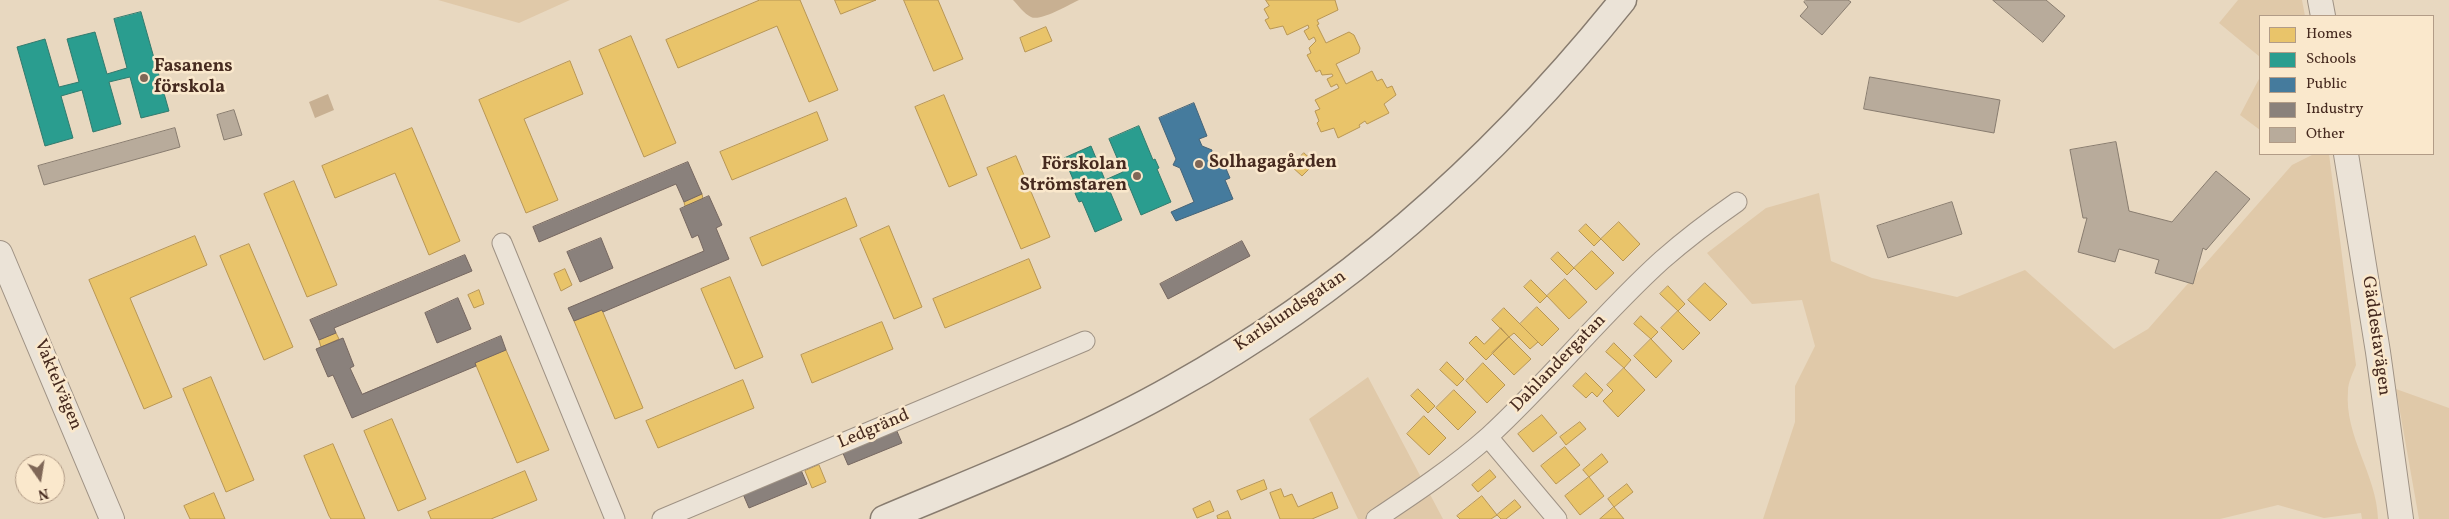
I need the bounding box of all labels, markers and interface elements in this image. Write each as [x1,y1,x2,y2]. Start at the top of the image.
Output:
legend [2259,15,2434,155]
text: Homes [2306,24,2352,45]
text: Schools [2306,49,2356,70]
place label: Fasanens förskola [154,57,233,100]
marker: Fasanens förskola [138,72,150,84]
text: Public [2306,74,2347,95]
text: Industry [2306,99,2363,120]
text: Other [2306,124,2345,145]
place label: Solhagagården [1209,153,1337,175]
place label: Förskolan Strömstaren [1020,155,1127,198]
marker: Solhagagården [1193,158,1205,170]
marker: Förskolan Strömstaren [1131,170,1143,182]
street label: Karlslundsgatan [1231,267,1351,357]
street label: Gäddestavägen [2356,275,2394,397]
street label: Dahlandergatan [1507,310,1611,418]
street label: Vaktelvägen [28,336,86,434]
street label: Ledgränd [835,405,913,455]
north arrow [15,454,65,504]
text: N [36,483,50,504]

